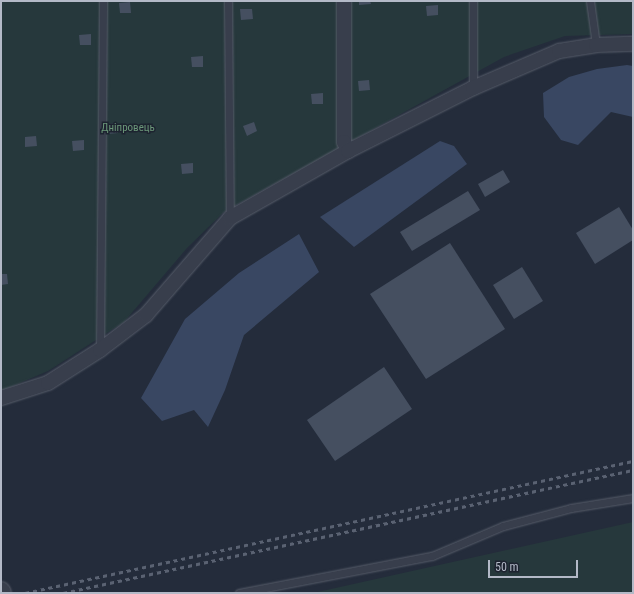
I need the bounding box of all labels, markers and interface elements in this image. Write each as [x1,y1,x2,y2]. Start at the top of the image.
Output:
park label: Дніпровець [101,121,155,135]
scale bar [490,552,580,578]
text: 50 m [495,560,519,574]

